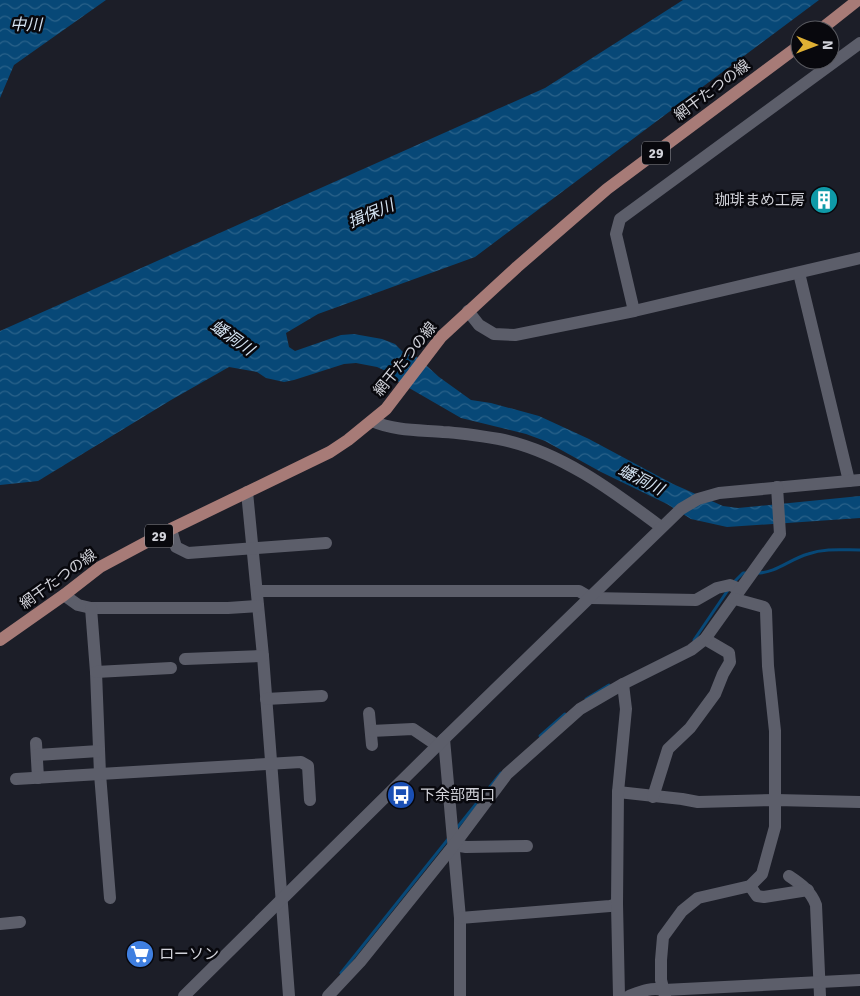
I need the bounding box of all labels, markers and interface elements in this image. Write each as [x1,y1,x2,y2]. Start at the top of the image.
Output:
water label: 中川 [10,15,44,35]
north arrow [790,20,840,70]
text: N [819,40,836,50]
street label: 網干たつの線 [671,56,753,124]
road number: 29 [642,142,670,164]
building icon: 珈琲まめ工房 [809,185,839,215]
place label: 珈琲まめ工房 [715,191,805,209]
water label: 揖保川 [345,195,399,233]
water label: 蟠洞川 [207,316,259,361]
street label: 網干たつの線 [370,318,440,400]
water label: 蟠洞川 [615,460,669,501]
road number: 29 [145,524,173,548]
street label: 網干たつの線 [16,545,100,613]
bus stop icon: 下余部西口 [386,780,416,810]
place label: 下余部西口 [420,786,495,804]
supermarket icon: ローソン [125,939,155,969]
place label: ローソン [159,945,219,963]

